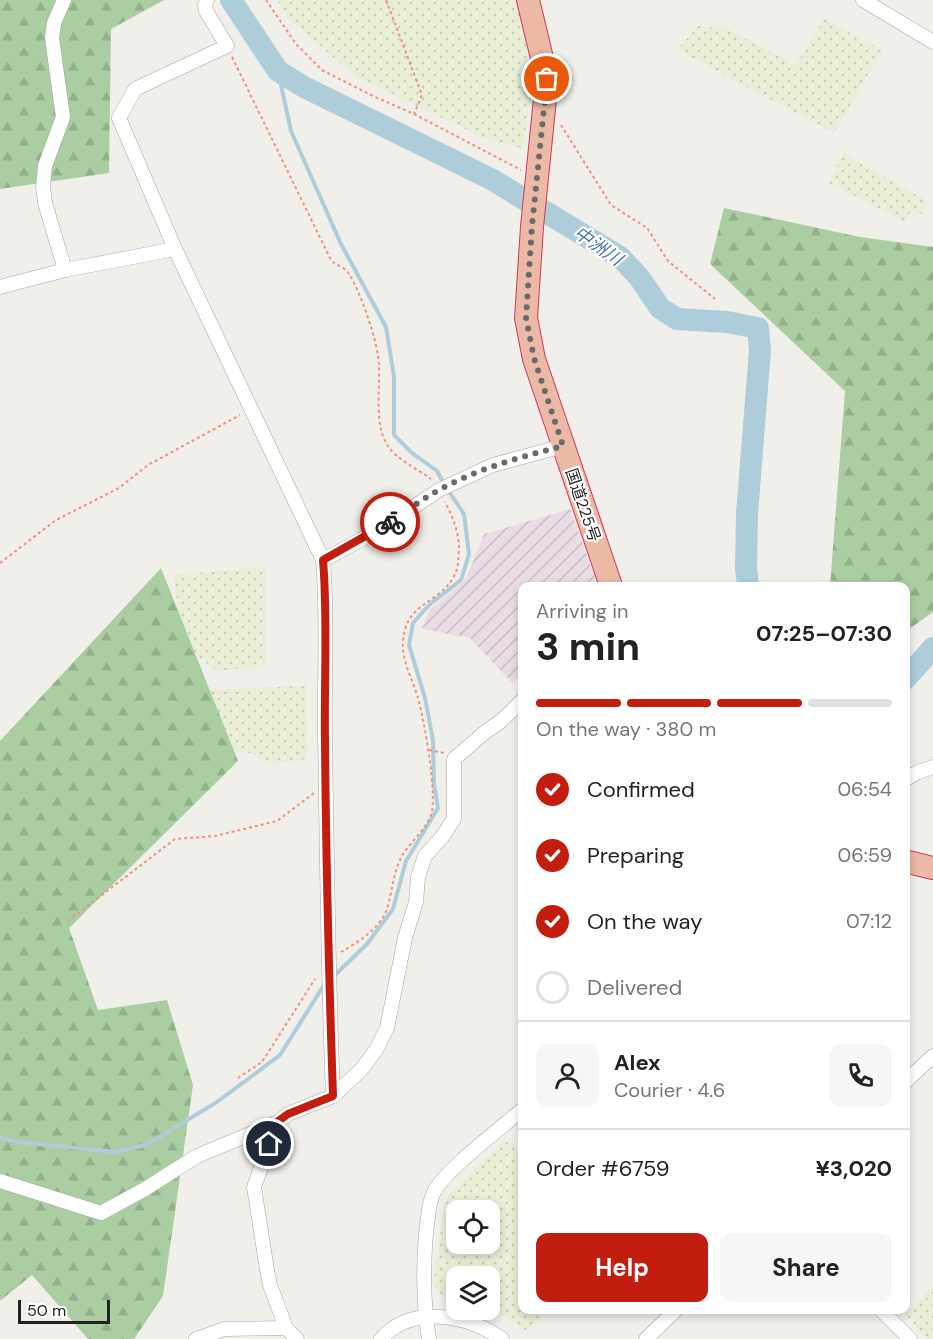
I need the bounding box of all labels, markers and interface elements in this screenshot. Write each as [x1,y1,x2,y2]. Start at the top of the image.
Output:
pin [521,53,572,104]
icon: bag [530,62,563,95]
water label: 中洲川 [569,221,629,272]
street label: 国道225号 [561,466,605,544]
courier [360,492,420,552]
icon: bike [374,506,407,539]
text: Arriving in [536,598,628,624]
text: 07:25–07:30 [756,619,892,648]
text: 3 min [536,621,640,672]
text: On the way · 380 m [536,716,716,742]
icon: check [536,773,569,806]
text: Confirmed [587,775,695,804]
text: 06:54 [837,776,892,802]
icon: check [536,839,569,872]
text: Preparing [587,841,684,870]
text: 06:59 [838,842,892,868]
icon: check [536,905,569,938]
text: On the way [587,907,702,936]
text: 07:12 [846,908,892,934]
text: Delivered [587,973,682,1002]
button: person [536,1044,599,1107]
button: phone [829,1044,892,1107]
text: Alex [614,1048,661,1077]
text: Courier · 4.6 [614,1077,725,1103]
pin [243,1118,294,1169]
icon: home [252,1127,285,1160]
text: Order #6759 [536,1154,670,1183]
text: ¥3,020 [816,1154,892,1183]
map controls [446,1200,500,1320]
button: locate [446,1200,500,1254]
button: Help [536,1233,708,1302]
button: Share [720,1233,892,1302]
button: layers [446,1266,500,1320]
scale bar [18,1297,110,1324]
text: 50 m [27,1300,66,1321]

